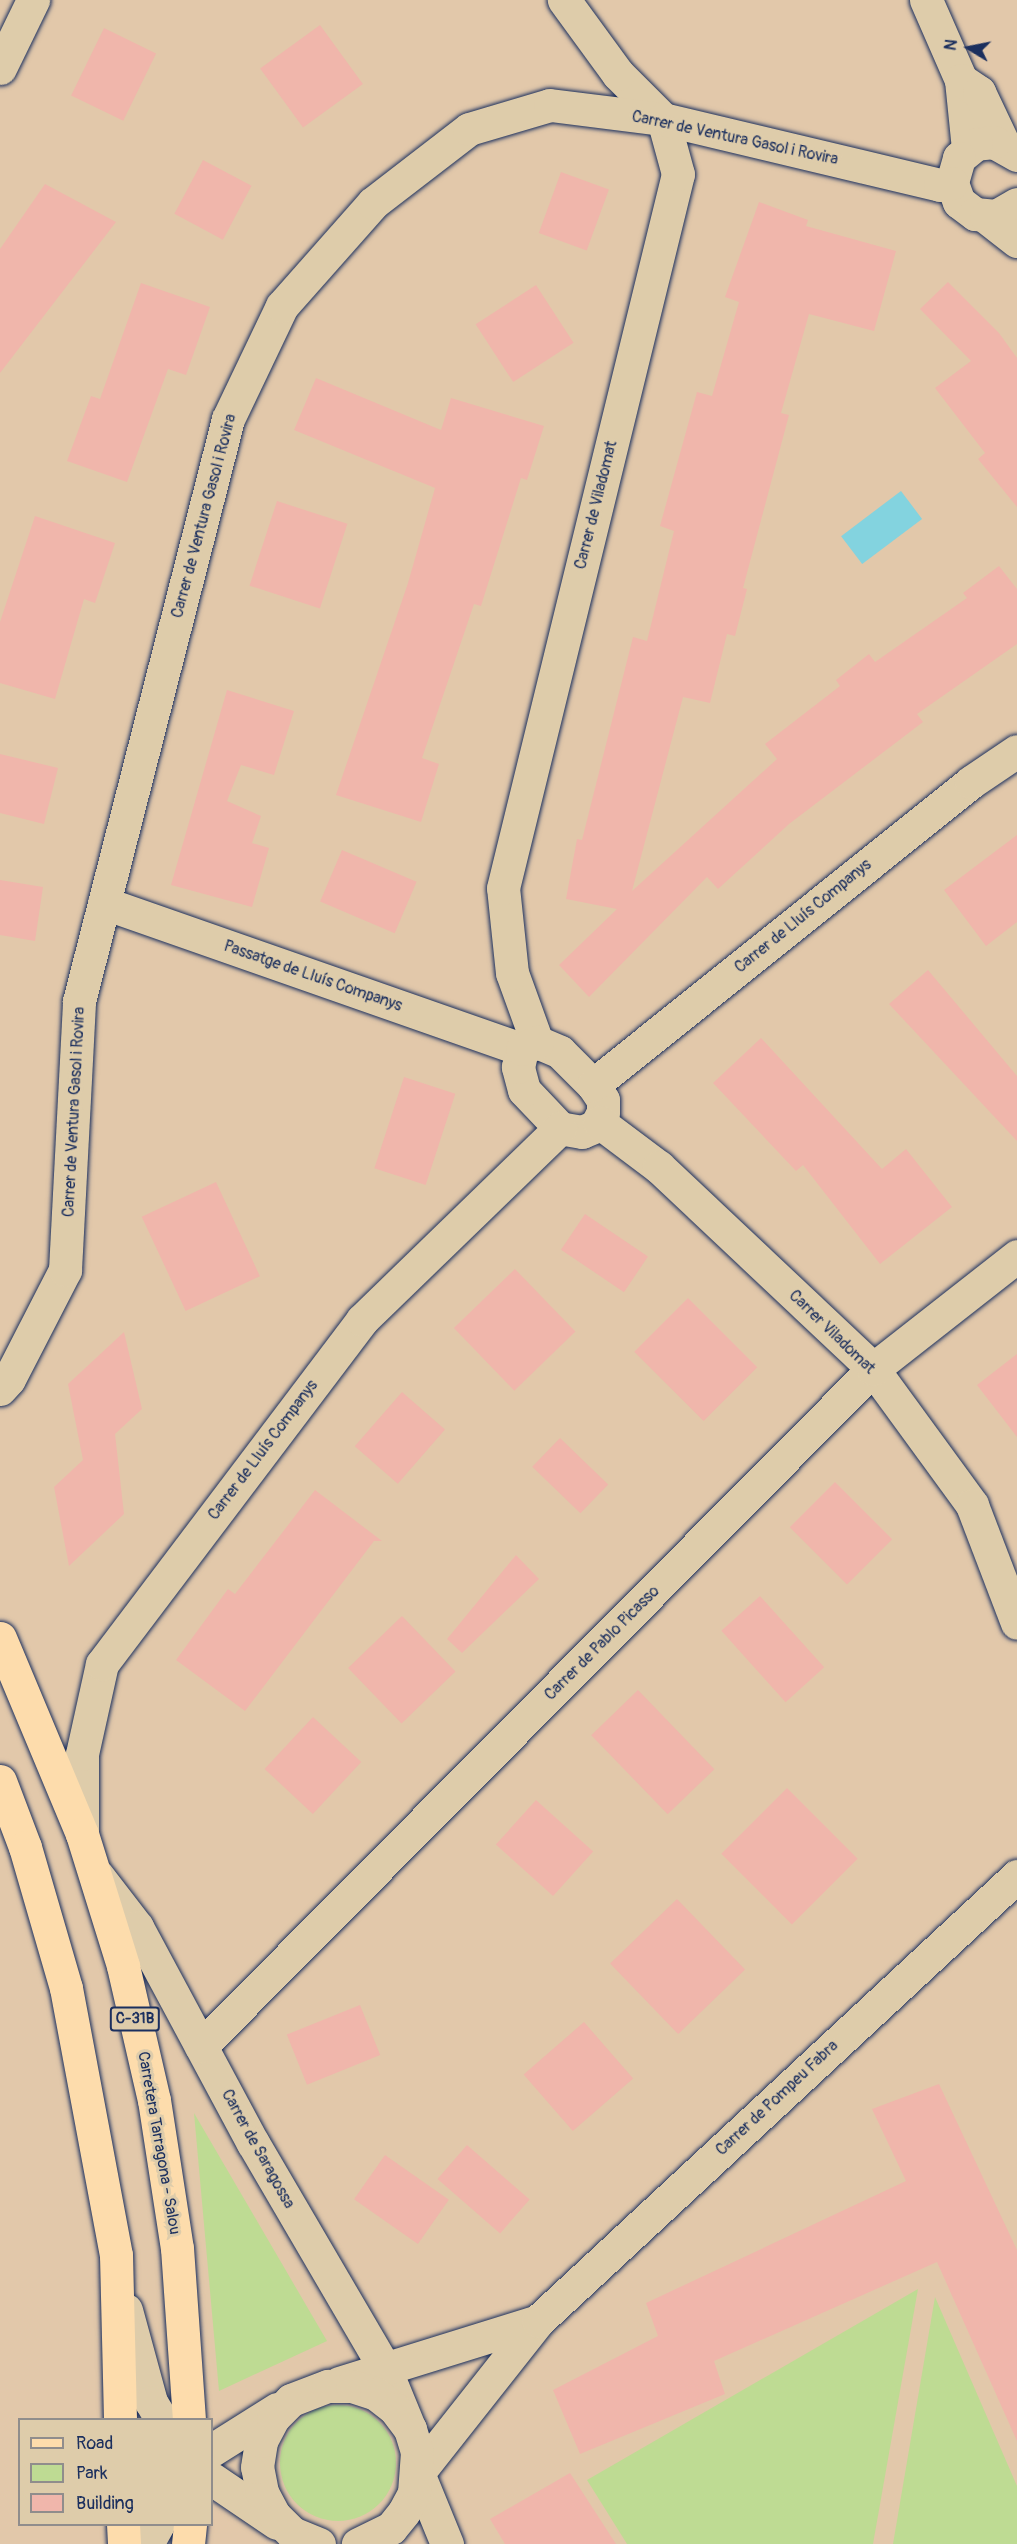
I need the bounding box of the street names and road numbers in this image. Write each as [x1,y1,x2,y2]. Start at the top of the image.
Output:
street label: Carrer de Ventura Gasol i Rovira [630,107,840,169]
street label: Carrer de Ventura Gasol i Rovira [167,412,241,620]
street label: Carrer de Viladomat [571,439,621,571]
street label: Carrer de Lluís Companys [731,855,875,977]
street label: Passatge de Lluís Companys [221,936,405,1016]
street label: Carrer de Ventura Gasol i Rovira [59,1006,89,1218]
street label: Carrer Viladomat [785,1286,879,1378]
street label: Carrer de Lluís Companys [204,1376,322,1524]
street label: Carrer de Pablo Picasso [541,1582,663,1704]
road number: C-31B [110,2007,160,2031]
street label: Carrer de Pompeu Fabra [712,2036,842,2160]
street label: Carretera Tarragona - Salou [133,2050,185,2236]
street label: Carrer de Saragossa [217,2086,299,2212]

